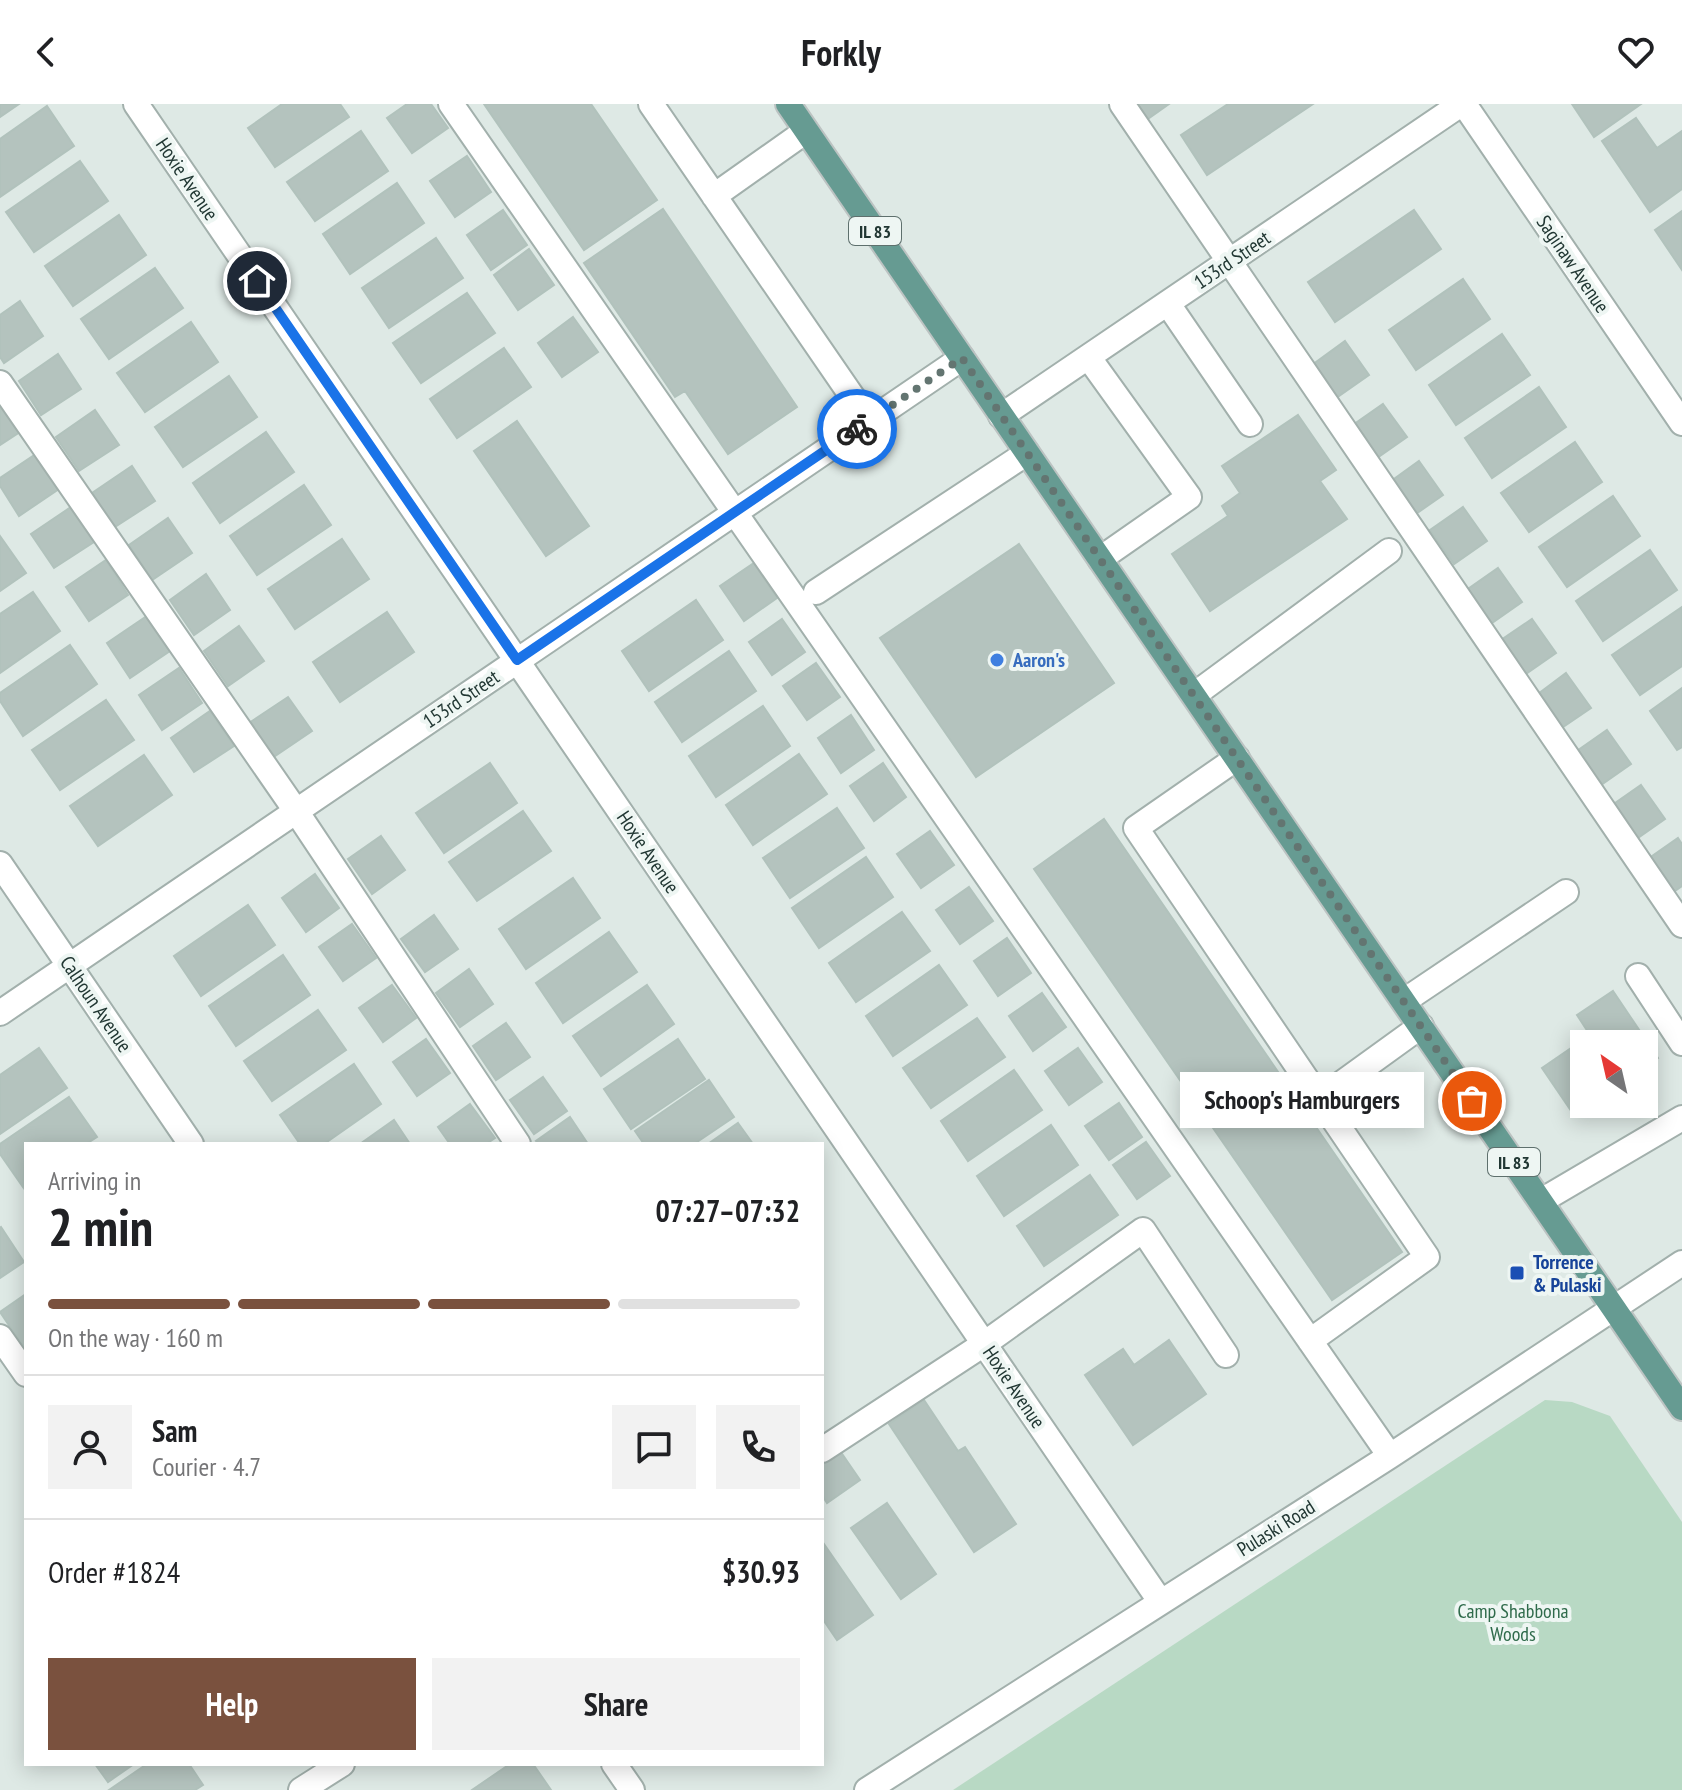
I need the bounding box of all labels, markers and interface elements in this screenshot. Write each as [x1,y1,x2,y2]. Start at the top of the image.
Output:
text: Forkly [801,29,881,76]
icon: back [24,30,68,74]
icon: heart [1614,30,1658,74]
street label: Hoxie Avenue [150,133,224,225]
street label: Saginaw Avenue [1531,210,1615,318]
road number: IL 83 [849,217,901,245]
street label: 153rd Street [1189,225,1276,295]
pin [223,247,291,315]
icon: home [235,259,279,303]
courier [817,389,897,469]
icon: bike [835,407,879,451]
place label: Aaron's [1012,647,1065,673]
marker: Aaron's [988,651,1006,669]
street label: 153rd Street [418,664,505,734]
street label: Hoxie Avenue [611,806,685,898]
street label: Calhoun Avenue [54,951,138,1057]
north arrow [1570,1030,1658,1118]
map controls [1570,1030,1658,1118]
pin [1438,1067,1506,1135]
callout: Schoop's Hamburgers [1180,1073,1424,1129]
icon: bag [1450,1079,1494,1123]
text: Schoop's Hamburgers [1204,1083,1400,1116]
road number: IL 83 [1488,1148,1540,1176]
text: Arriving in [48,1164,141,1197]
text: 07:27–07:32 [656,1191,800,1230]
text: 2 min [48,1193,153,1260]
place label: Torrence & Pulaski [1533,1249,1601,1298]
marker: Torrence & Pulaski [1508,1264,1526,1282]
text: On the way · 160 m [48,1321,223,1354]
street label: Hoxie Avenue [977,1341,1051,1433]
button: person [48,1405,132,1489]
button: chat [612,1405,696,1489]
button: phone [716,1405,800,1489]
text: Sam [152,1411,197,1450]
text: Courier · 4.7 [152,1450,261,1483]
street label: Pulaski Road [1232,1494,1320,1562]
text: Order #1824 [48,1552,180,1591]
text: $30.93 [722,1552,800,1591]
park label: Camp Shabbona Woods [1458,1598,1569,1647]
button: Help [48,1658,416,1750]
button: Share [432,1658,800,1750]

